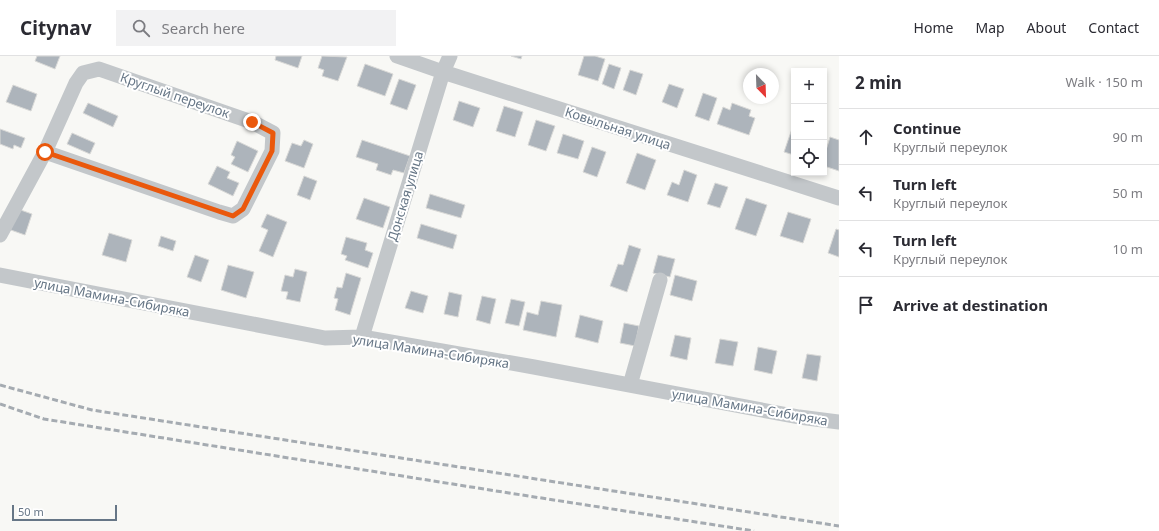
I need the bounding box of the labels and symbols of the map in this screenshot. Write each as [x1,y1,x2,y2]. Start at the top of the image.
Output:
street label: Круглый переулок [118,68,232,122]
north arrow [743,68,779,104]
street label: Ковыльная улица [563,102,673,154]
route end [243,113,261,131]
route start [36,143,54,161]
street label: Донская улица [383,149,427,243]
street label: улица Мамина-Сибиряка [33,273,191,321]
street label: улица Мамина-Сибиряка [352,330,510,372]
street label: улица Мамина-Сибиряка [671,384,829,430]
scale bar [12,503,117,522]

